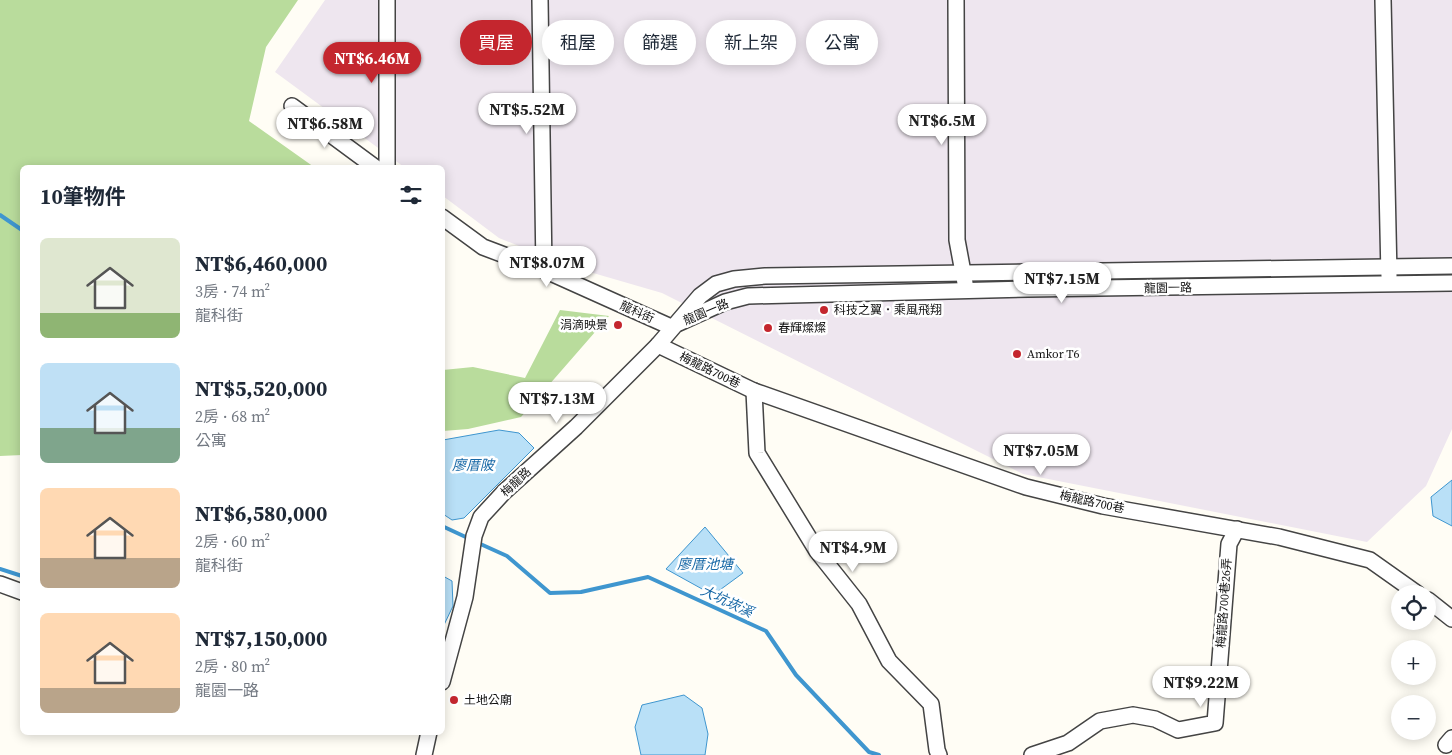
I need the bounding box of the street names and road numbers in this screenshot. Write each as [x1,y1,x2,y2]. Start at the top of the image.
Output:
street label: 龍園一路 [1144,280,1192,296]
street label: 龍園一路 [681,295,731,329]
street label: 龍科街 [617,297,657,327]
street label: 梅龍路700巷 [677,348,743,392]
street label: 梅龍路 [497,464,535,500]
street label: 梅龍路700巷 [1058,487,1126,517]
street label: 梅龍路700巷26弄 [1213,558,1235,648]

